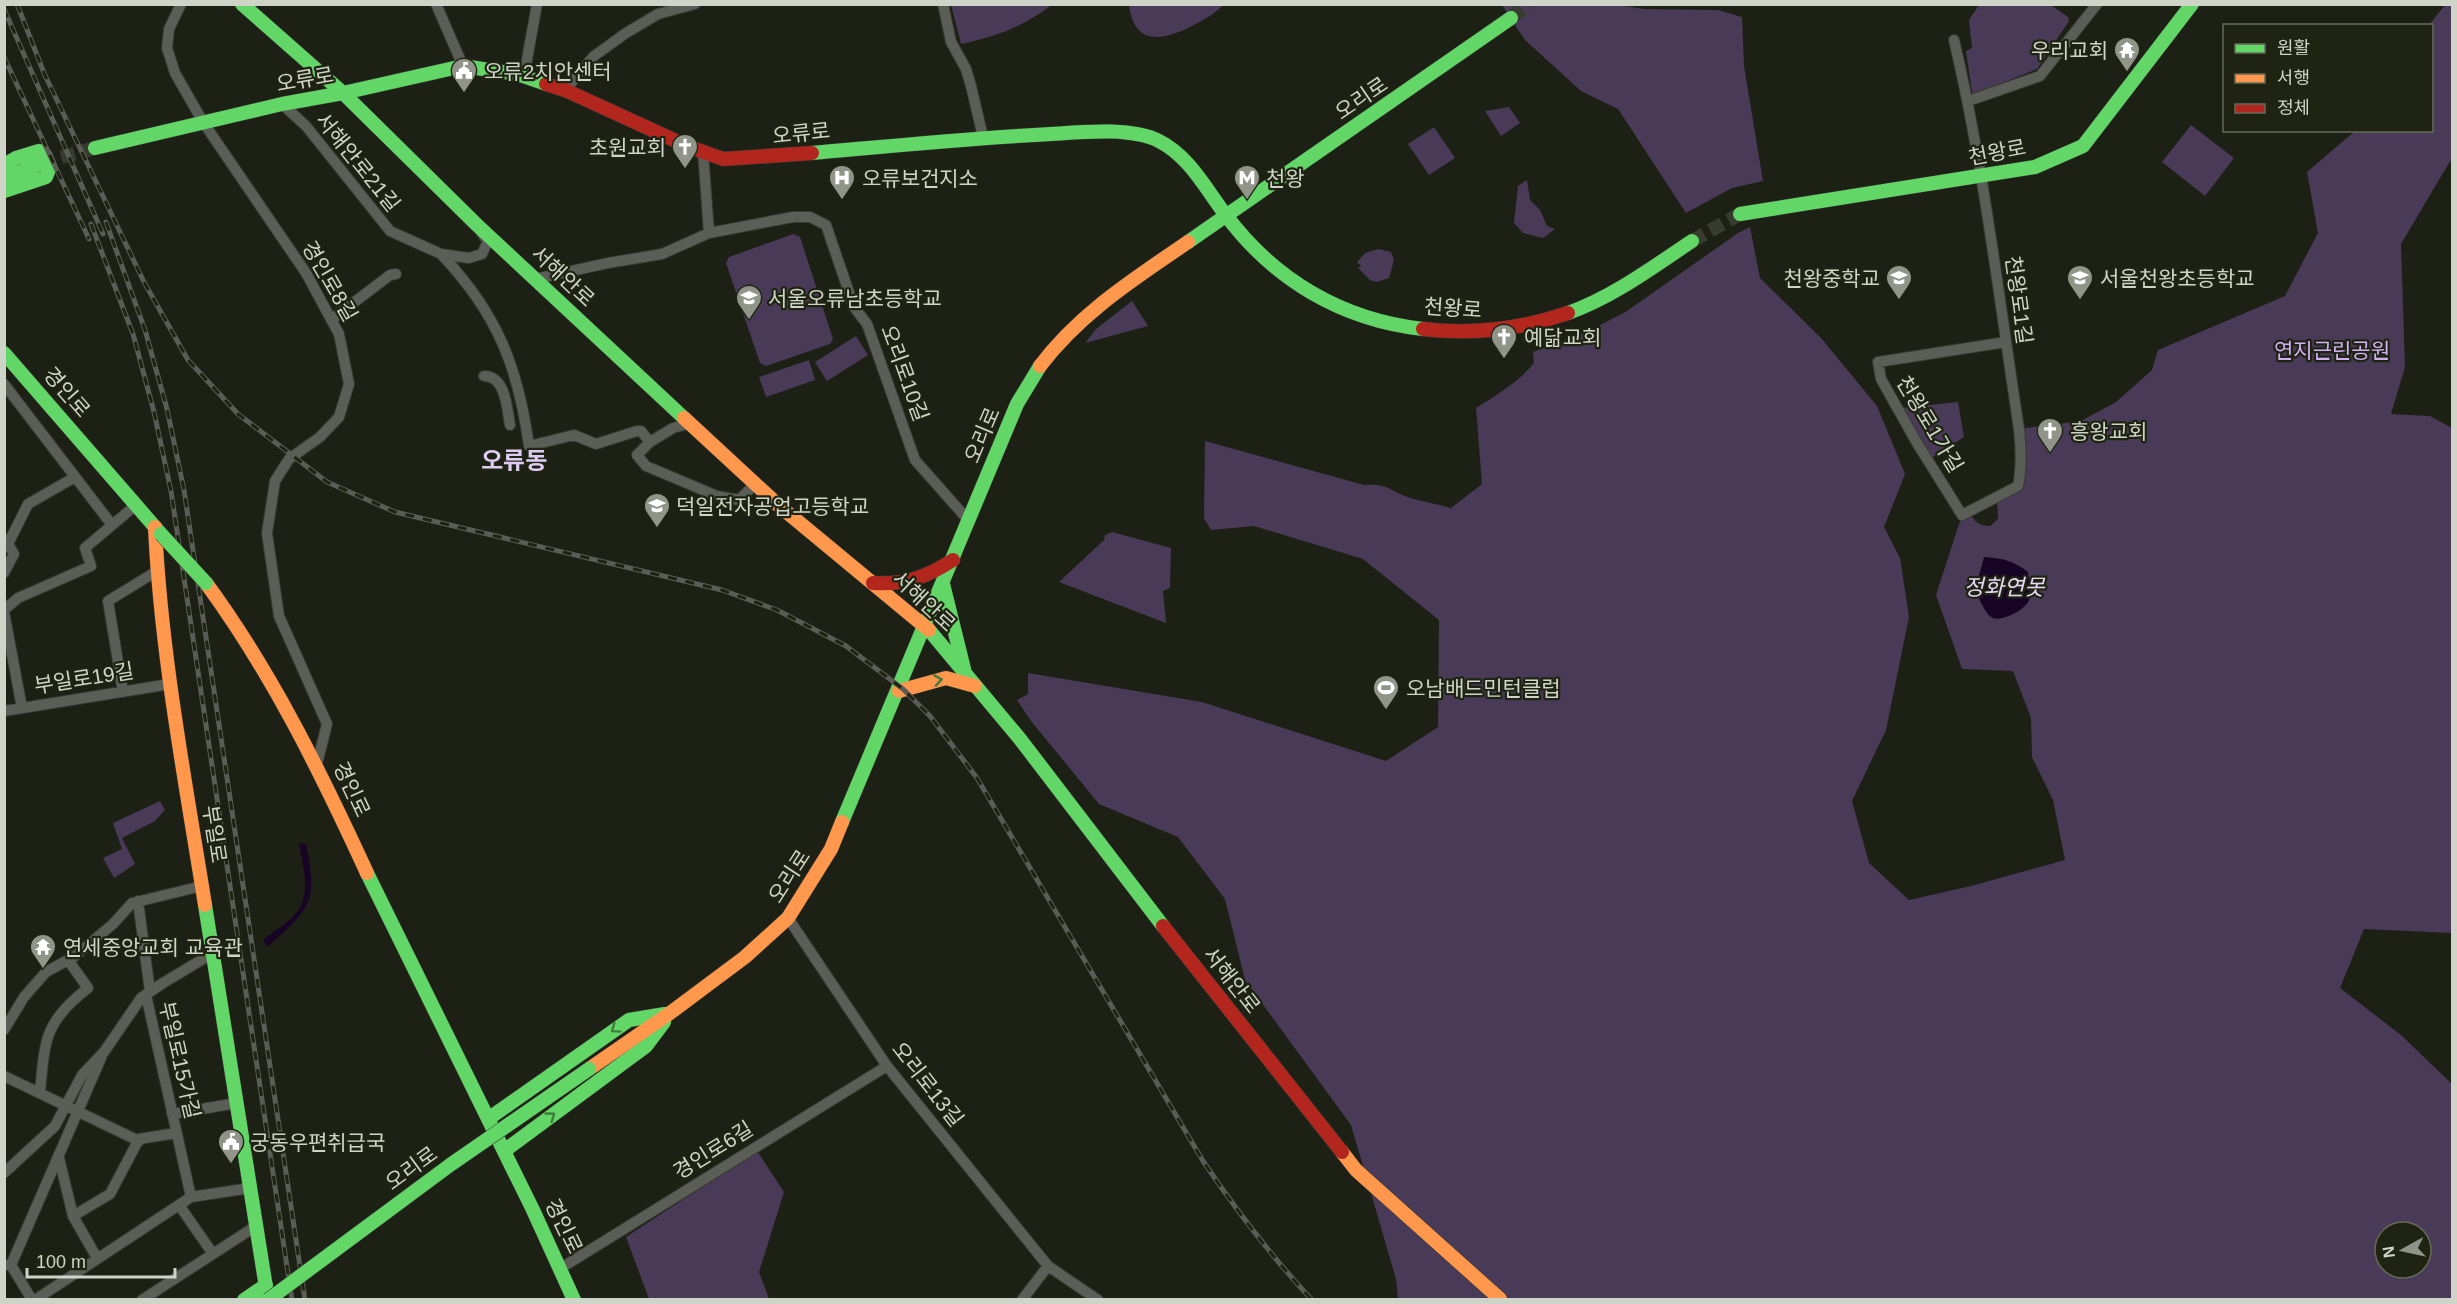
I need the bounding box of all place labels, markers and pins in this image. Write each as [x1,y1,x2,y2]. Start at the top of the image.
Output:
temple icon: 우리교회 [2112,35,2142,73]
place label: 우리교회 [2031,39,2108,62]
public building icon: 오류2치안센터 [449,56,479,94]
place label: 오류2치안센터 [484,60,612,83]
church icon: 초원교회 [670,132,700,170]
place label: 초원교회 [589,136,666,159]
hospital icon: 오류보건지소 [827,163,857,201]
metro station icon: 천왕 [1232,163,1262,201]
place label: 오류보건지소 [862,167,978,190]
place label: 천왕 [1266,167,1305,190]
school or university icon: 천왕중학교 [1884,263,1914,301]
school or university icon: 서울천왕초등학교 [2065,263,2095,301]
place label: 천왕중학교 [1783,267,1880,290]
place label: 서울천왕초등학교 [2100,267,2255,290]
school or university icon: 서울오류남초등학교 [734,283,764,321]
place label: 서울오류남초등학교 [768,287,942,310]
church icon: 예닮교회 [1489,322,1519,360]
place label: 예닮교회 [1524,326,1601,349]
church icon: 흥왕교회 [2035,416,2065,454]
place label: 흥왕교회 [2070,420,2147,443]
school or university icon: 덕일전자공업고등학교 [642,491,672,529]
place label: 덕일전자공업고등학교 [676,495,869,518]
sports icon: 오남배드민턴클럽 [1371,673,1401,711]
place label: 오남배드민턴클럽 [1406,677,1561,700]
temple icon: 연세중앙교회 교육관 [28,932,58,970]
place label: 연세중앙교회 교육관 [63,936,243,959]
public building icon: 궁동우편취급국 [216,1127,246,1165]
place label: 궁동우편취급국 [250,1131,385,1154]

